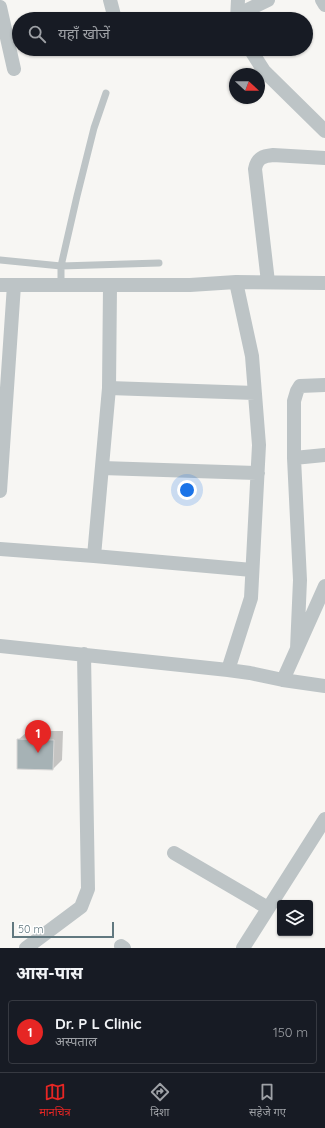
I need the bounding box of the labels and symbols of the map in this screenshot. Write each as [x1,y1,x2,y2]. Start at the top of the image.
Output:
north arrow [229,68,265,104]
your location [177,480,197,500]
pin: 1 [25,720,51,753]
scale bar [12,920,114,939]

